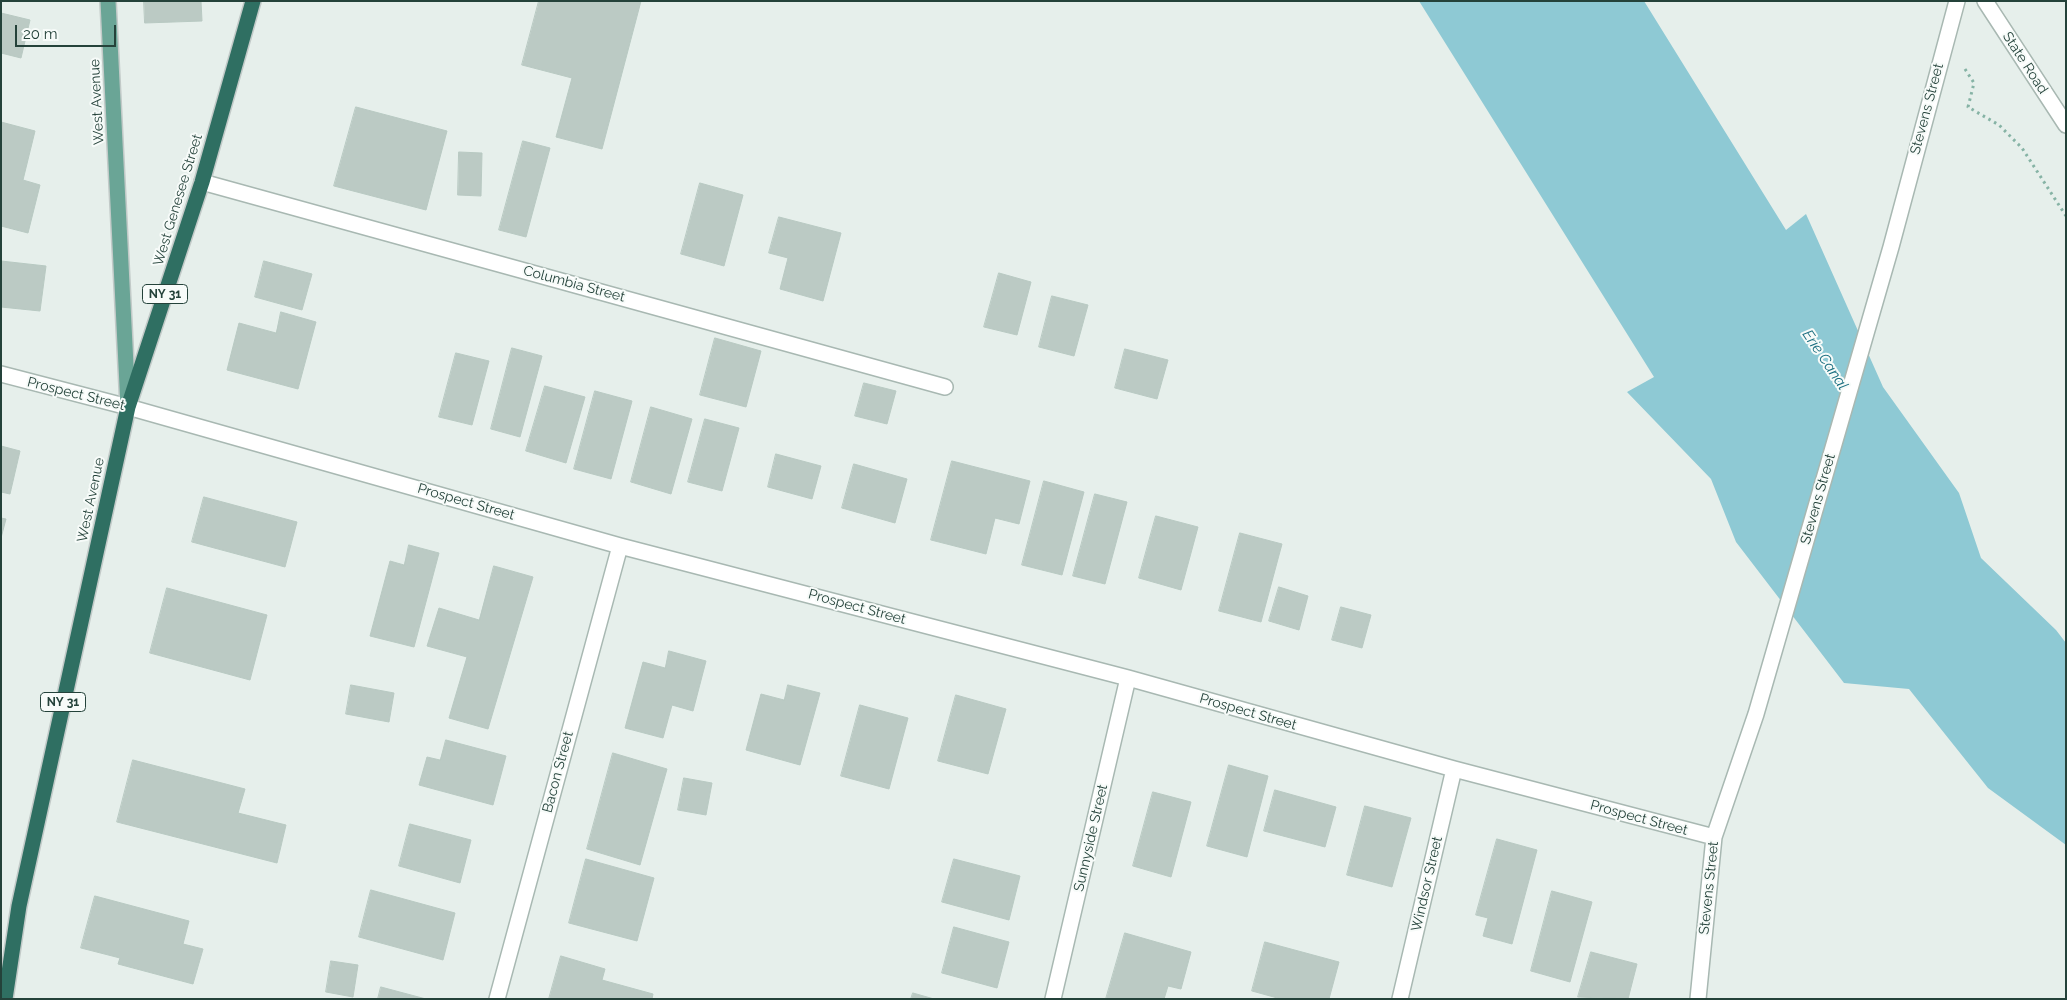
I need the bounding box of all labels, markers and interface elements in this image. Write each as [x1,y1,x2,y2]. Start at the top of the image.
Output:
scale bar [18,15,119,47]
text: 20 m [23,25,58,43]
street label: State Road [1999,29,2051,97]
street label: West Avenue [86,59,108,145]
street label: Stevens Street [1907,62,1947,156]
street label: West Genesee Street [150,132,206,268]
street label: Columbia Street [521,262,627,306]
road number: NY 31 [142,284,188,304]
water label: Erie Canal [1798,326,1852,394]
street label: Prospect Street [25,374,127,414]
street label: Stevens Street [1797,452,1839,546]
street label: West Avenue [74,456,108,544]
street label: Prospect Street [416,480,516,524]
street label: Prospect Street [806,586,908,628]
street label: Prospect Street [1198,690,1298,734]
road number: NY 31 [40,692,86,712]
street label: Bacon Street [539,730,577,814]
street label: Sunnyside Street [1070,783,1112,893]
street label: Prospect Street [1588,797,1690,839]
street label: Windsor Street [1408,835,1446,933]
street label: Stevens Street [1696,841,1722,935]

